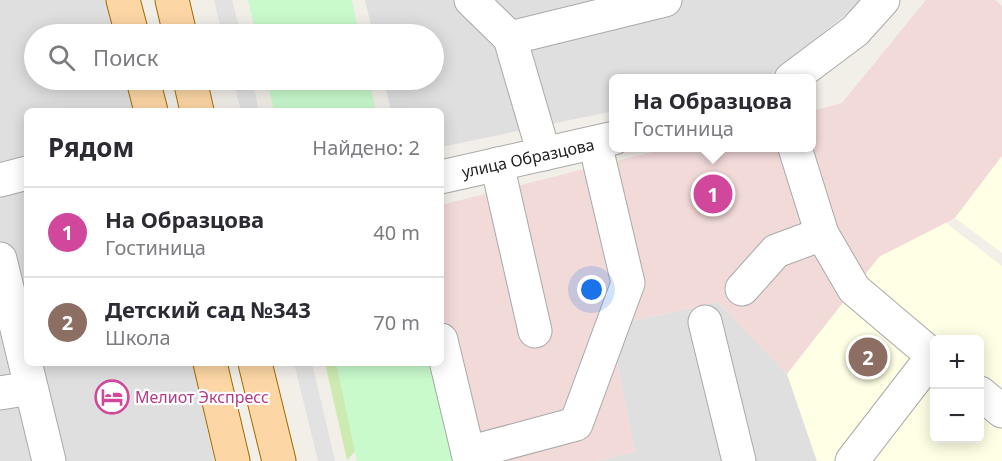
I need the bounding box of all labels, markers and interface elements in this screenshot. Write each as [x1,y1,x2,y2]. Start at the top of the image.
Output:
search box [24,24,444,90]
icon: search [45,41,78,74]
text: Поиск [93,42,158,72]
popup [609,74,816,152]
text: На Образцова [633,85,792,115]
text: Гостиница [633,115,734,142]
text: Рядом [48,129,134,165]
street label: улица Образцова [460,133,596,183]
text: Найдено: 2 [312,134,420,161]
pin: 1 [694,172,732,216]
text: На Образцова [105,204,264,234]
text: 1 [62,219,73,246]
text: 40 m [373,219,420,246]
text: Гостиница [105,234,206,261]
your location [577,275,606,304]
text: Детский сад №343 [105,294,311,324]
text: 2 [62,309,73,336]
text: 70 m [373,309,420,336]
text: Школа [105,324,171,351]
pin: 2 [848,334,888,380]
map controls [930,335,984,443]
button: + [930,335,984,389]
hotel icon: Мелиот Экспресс [94,379,130,415]
place label: Мелиот Экспресс [135,386,269,408]
button: − [930,389,984,443]

